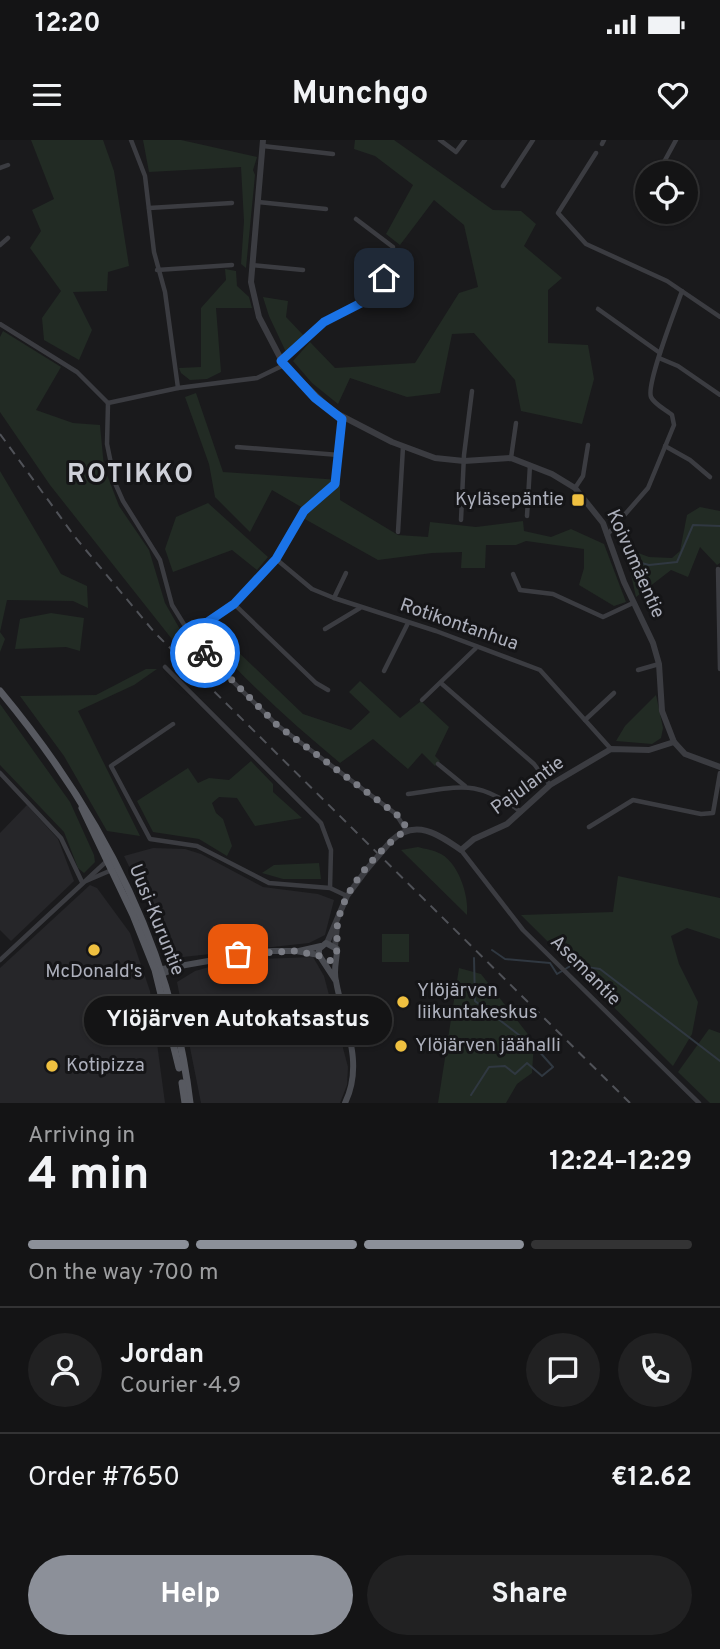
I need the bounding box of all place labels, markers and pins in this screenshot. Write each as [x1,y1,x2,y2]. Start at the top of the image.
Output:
pin [354,248,414,308]
place label: Kyläsepäntie [455,488,564,512]
marker: Kyläsepäntie [570,492,586,508]
pin [208,924,268,984]
marker: McDonald's [86,942,102,958]
place label: McDonald's [45,960,143,984]
place label: Ylöjärven liikuntakeskus [417,979,538,1025]
marker: Ylöjärven liikuntakeskus [395,994,411,1010]
callout: Ylöjärven Autokatsastus [84,996,392,1045]
place label: Ylöjärven jäähalli [415,1034,561,1058]
marker: Ylöjärven jäähalli [393,1038,409,1054]
place label: Kotipizza [66,1054,145,1078]
marker: Kotipizza [44,1058,60,1074]

